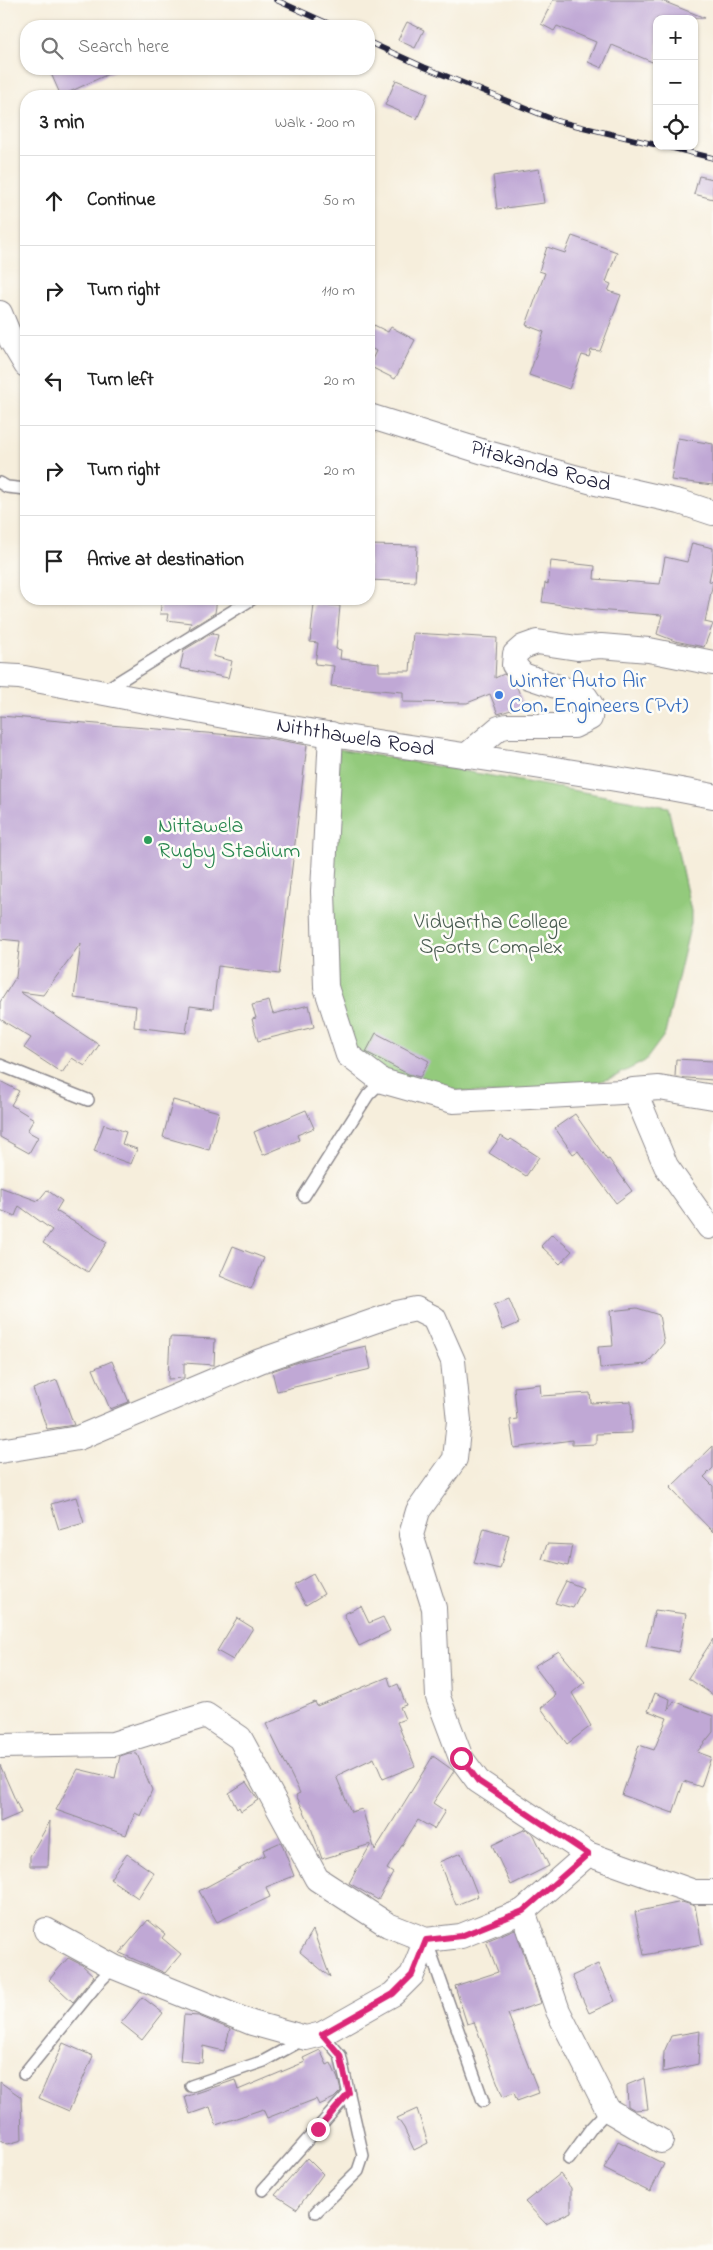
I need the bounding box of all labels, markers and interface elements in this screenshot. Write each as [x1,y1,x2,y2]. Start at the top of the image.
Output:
map controls [653,15,698,150]
button: + [653,15,698,60]
search box [20,20,375,75]
icon: search [38,34,66,62]
text: Search here [78,34,169,61]
button: − [653,60,698,105]
button: locate [653,105,698,150]
text: 3 min [40,108,84,138]
text: Walk · 200 m [275,111,355,135]
icon: ahead [40,187,68,215]
text: Continue [87,187,155,214]
text: 50 m [323,189,355,213]
icon: right [40,277,68,305]
text: Turn right [87,277,160,304]
text: 110 m [321,279,355,303]
icon: left [40,367,68,395]
text: Turn left [87,367,154,394]
text: 20 m [324,369,355,393]
street label: Pitakanda Road [466,433,614,502]
icon: right [40,457,68,485]
text: Turn right [87,457,160,484]
text: 20 m [324,459,355,483]
icon: arrive [40,547,68,575]
text: Arrive at destination [87,547,244,574]
place label: Winter Auto Air Con. Engineers (Pvt) [509,666,688,724]
marker: Winter Auto Air Con. Engineers (Pvt) [493,689,505,701]
street label: Niththawela Road [274,710,437,766]
place label: Nittawela Rugby Stadium [158,811,300,869]
marker: Nittawela Rugby Stadium [142,834,154,846]
park label: Vidyartha College Sports Complex [413,907,568,964]
route start [450,1747,473,1770]
route end [307,2118,330,2141]

